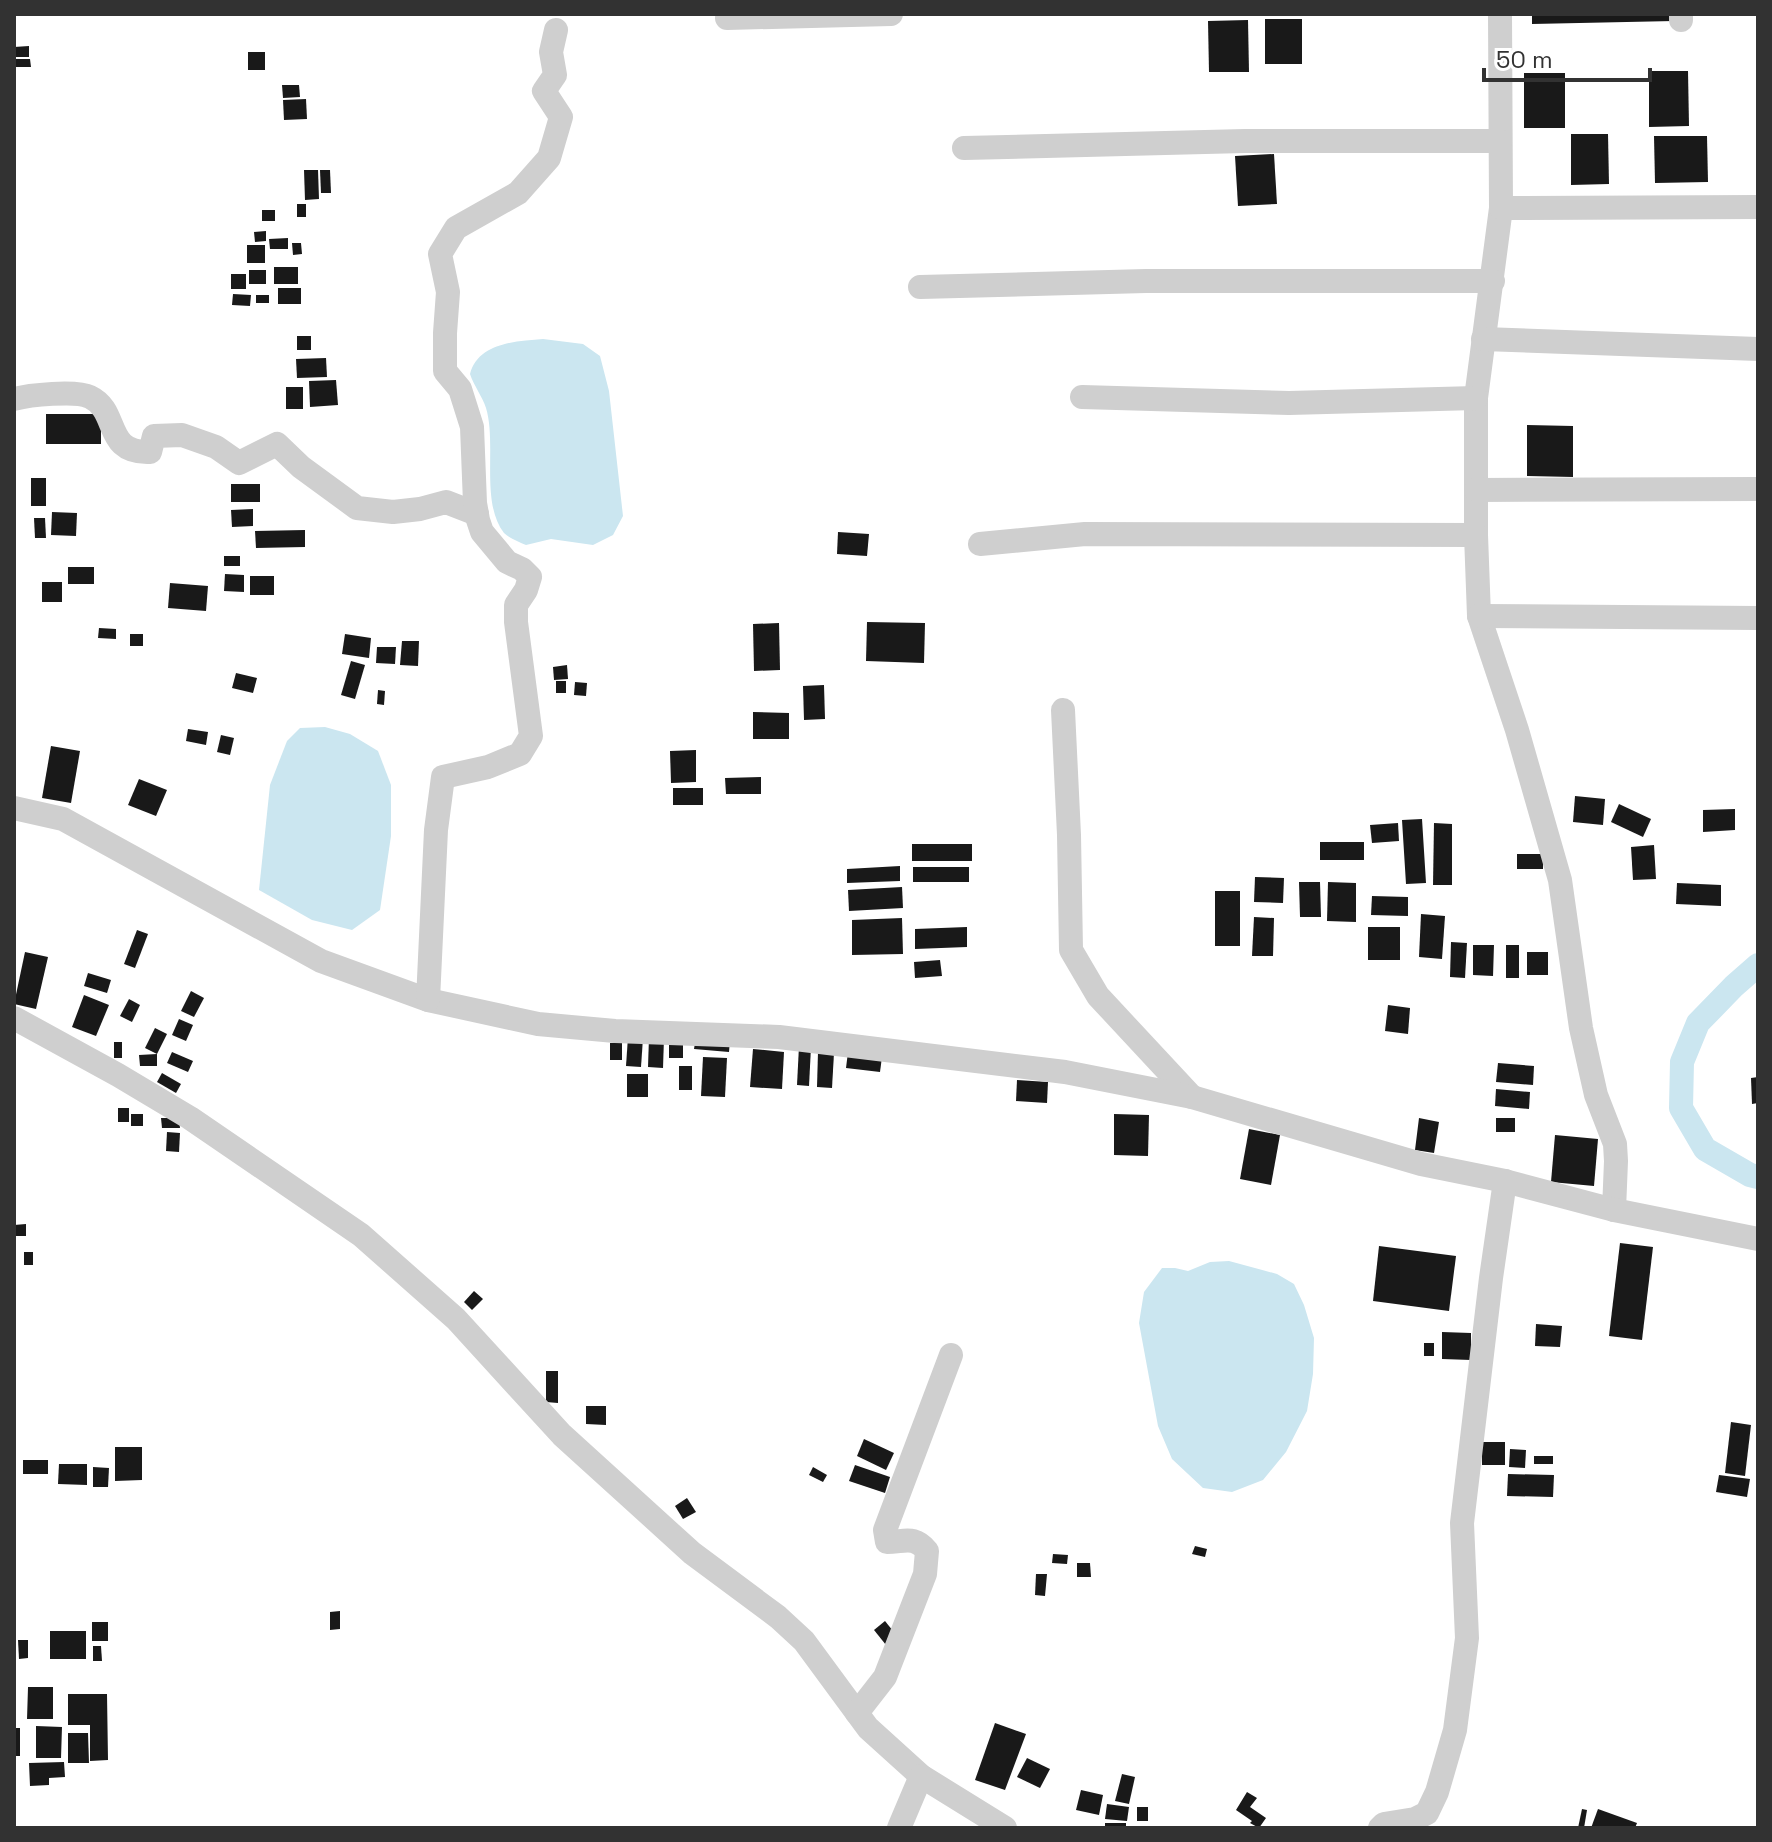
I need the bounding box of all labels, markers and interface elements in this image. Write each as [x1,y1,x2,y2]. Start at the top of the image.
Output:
scale bar [1484,32,1650,82]
text: 50 m [1496,44,1553,75]

